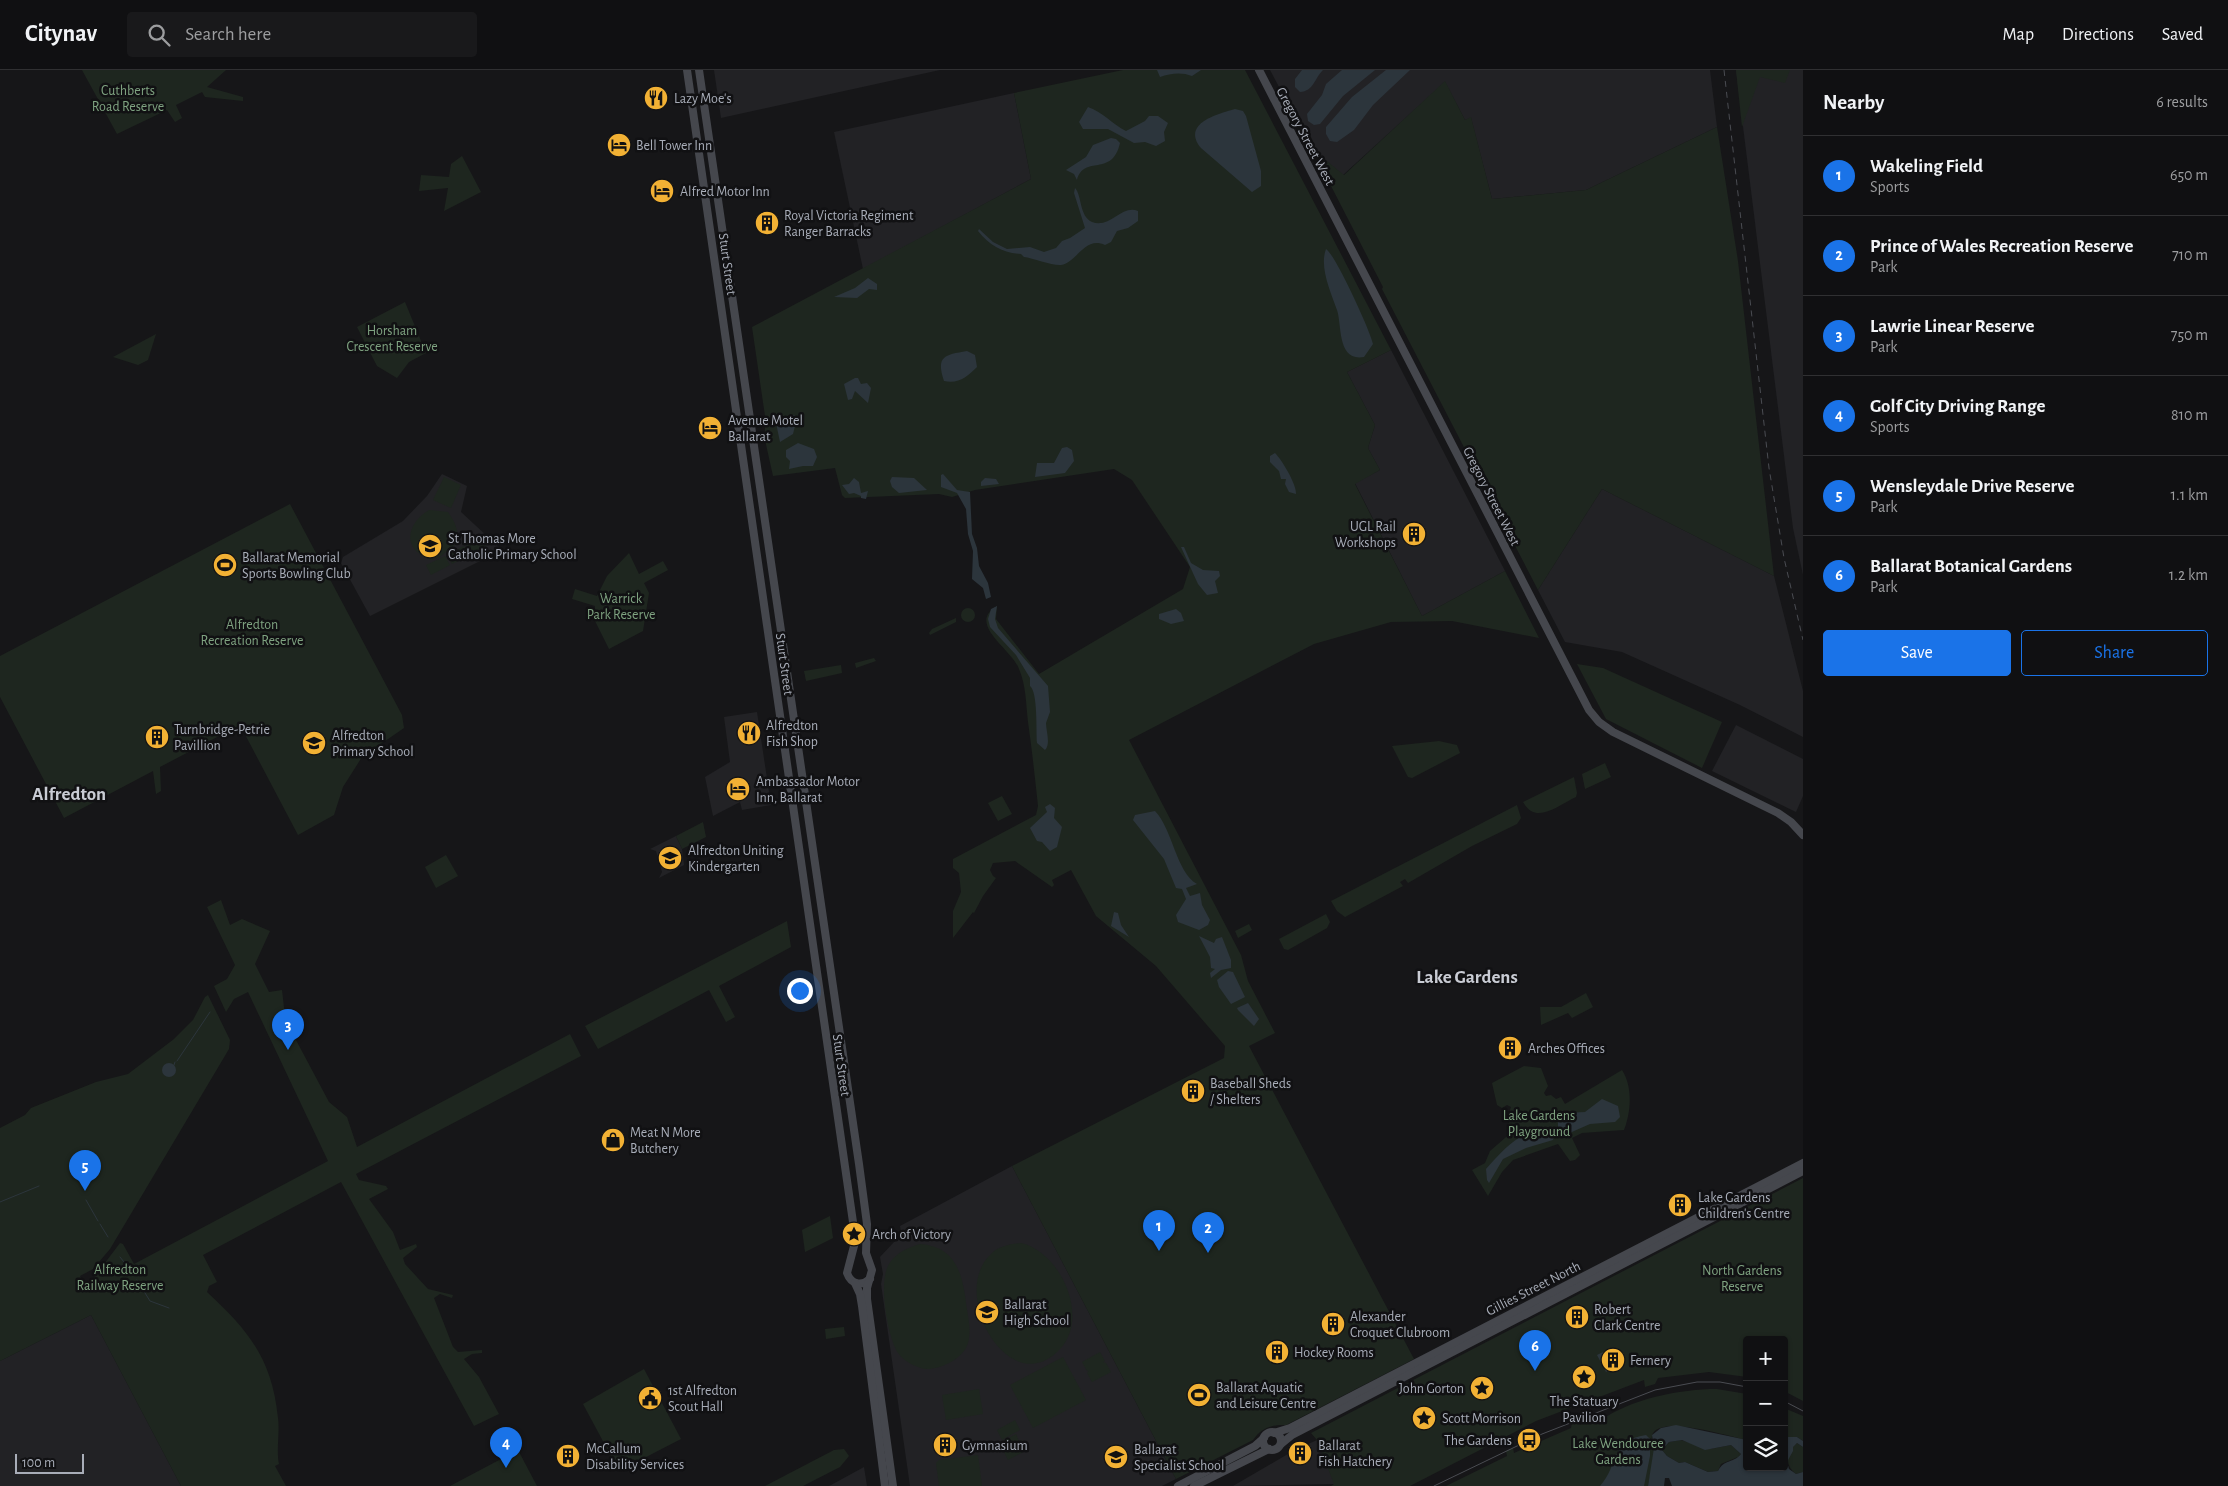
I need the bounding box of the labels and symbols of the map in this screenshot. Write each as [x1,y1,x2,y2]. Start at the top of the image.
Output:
park label: Cuthberts Road Reserve [92,84,164,114]
restaurant icon: Lazy Moe's [643,85,669,111]
street label: Gregory Street West [1273,85,1337,188]
place label: Lazy Moe's [674,92,732,106]
hotel icon: Bell Tower Inn [606,132,632,158]
place label: Bell Tower Inn [636,139,712,153]
hotel icon: Alfred Motor Inn [649,178,675,204]
place label: Alfred Motor Inn [680,185,770,199]
place label: Royal Victoria Regiment Ranger Barracks [784,209,914,239]
building icon: Royal Victoria Regiment Ranger Barracks [754,210,780,236]
street label: Sturt Street [716,232,738,297]
park label: Horsham Crescent Reserve [346,324,438,354]
place label: Avenue Motel Ballarat [728,414,803,444]
hotel icon: Avenue Motel Ballarat [697,415,723,441]
street label: Gregory Street West [1460,445,1522,549]
place label: UGL Rail Workshops [1335,520,1396,550]
building icon: UGL Rail Workshops [1401,521,1427,547]
place label: St Thomas More Catholic Primary School [448,532,577,562]
school or university icon: St Thomas More Catholic Primary School [417,533,443,559]
place label: Ballarat Memorial Sports Bowling Club [242,551,351,581]
sports icon: Ballarat Memorial Sports Bowling Club [212,552,238,578]
park label: Warrick Park Reserve [587,592,655,622]
park label: Alfredton Recreation Reserve [201,618,303,648]
street label: Sturt Street [773,632,795,697]
place label: Alfredton Fish Shop [766,719,818,749]
restaurant icon: Alfredton Fish Shop [736,720,762,746]
place label: Turnbridge-Petrie Pavillion [174,723,270,753]
building icon: Turnbridge-Petrie Pavillion [144,724,170,750]
place label: Alfredton Primary School [332,729,414,759]
school or university icon: Alfredton Primary School [301,730,327,756]
place label: Ambassador Motor Inn, Ballarat [756,775,860,805]
hotel icon: Ambassador Motor Inn, Ballarat [725,776,751,802]
district label: Alfredton [32,785,106,804]
place label: Alfredton Uniting Kindergarten [688,844,784,874]
school or university icon: Alfredton Uniting Kindergarten [657,845,683,871]
district label: Lake Gardens [1416,968,1518,987]
your location [787,978,813,1004]
pin: 3 [272,1009,304,1050]
street label: Sturt Street [830,1033,852,1098]
building icon: Arches Offices [1497,1035,1523,1061]
place label: Arches Offices [1528,1042,1605,1056]
place label: Baseball Sheds / Shelters [1210,1077,1291,1107]
building icon: Baseball Sheds / Shelters [1180,1078,1206,1104]
park label: Lake Gardens Playground [1503,1109,1575,1139]
place label: Meat N More Butchery [630,1126,701,1156]
shop icon: Meat N More Butchery [600,1127,626,1153]
pin: 5 [69,1150,101,1191]
place label: Lake Gardens Children's Centre [1698,1191,1790,1221]
building icon: Lake Gardens Children's Centre [1667,1192,1693,1218]
pin: 1 [1143,1210,1175,1251]
pin: 2 [1192,1212,1224,1253]
place icon: Arch of Victory [841,1221,867,1247]
place label: Arch of Victory [872,1228,951,1242]
street label: Gillies Street North [1484,1259,1583,1319]
park label: Alfredton Railway Reserve [77,1263,163,1293]
park label: North Gardens Reserve [1702,1264,1782,1294]
place label: Ballarat High School [1004,1298,1070,1328]
school or university icon: Ballarat High School [974,1299,1000,1325]
place label: Robert Clark Centre [1594,1303,1660,1333]
building icon: Robert Clark Centre [1564,1304,1590,1330]
place label: Alexander Croquet Clubroom [1350,1310,1450,1340]
building icon: Alexander Croquet Clubroom [1320,1311,1346,1337]
pin: 6 [1519,1330,1551,1371]
building icon: Hockey Rooms [1264,1339,1290,1365]
place label: Hockey Rooms [1294,1346,1374,1360]
building icon: Fernery [1600,1347,1626,1373]
place label: Fernery [1630,1354,1671,1368]
place icon: The Statuary Pavilion [1571,1364,1597,1390]
place icon: John Gorton [1469,1375,1495,1401]
place label: Ballarat Aquatic and Leisure Centre [1216,1381,1316,1411]
sports icon: Ballarat Aquatic and Leisure Centre [1186,1382,1212,1408]
place label: John Gorton [1399,1382,1464,1396]
place label: 1st Alfredton Scout Hall [668,1384,737,1414]
public building icon: 1st Alfredton Scout Hall [637,1385,663,1411]
place label: The Statuary Pavilion [1550,1395,1618,1425]
place icon: Scott Morrison [1411,1405,1437,1431]
place label: Scott Morrison [1442,1412,1521,1426]
pin: 4 [490,1427,522,1468]
bus stop icon: The Gardens [1516,1427,1542,1453]
building icon: Gymnasium [932,1432,958,1458]
place label: The Gardens [1444,1434,1512,1448]
park label: Lake Wendouree Gardens [1572,1437,1664,1467]
place label: Gymnasium [962,1439,1028,1453]
place label: Ballarat Fish Hatchery [1318,1439,1392,1469]
building icon: Ballarat Fish Hatchery [1287,1440,1313,1466]
place label: McCallum Disability Services [586,1442,684,1472]
building icon: McCallum Disability Services [555,1443,581,1469]
place label: Ballarat Specialist School [1134,1443,1224,1473]
school or university icon: Ballarat Specialist School [1103,1444,1129,1470]
scale bar [15,1451,84,1474]

